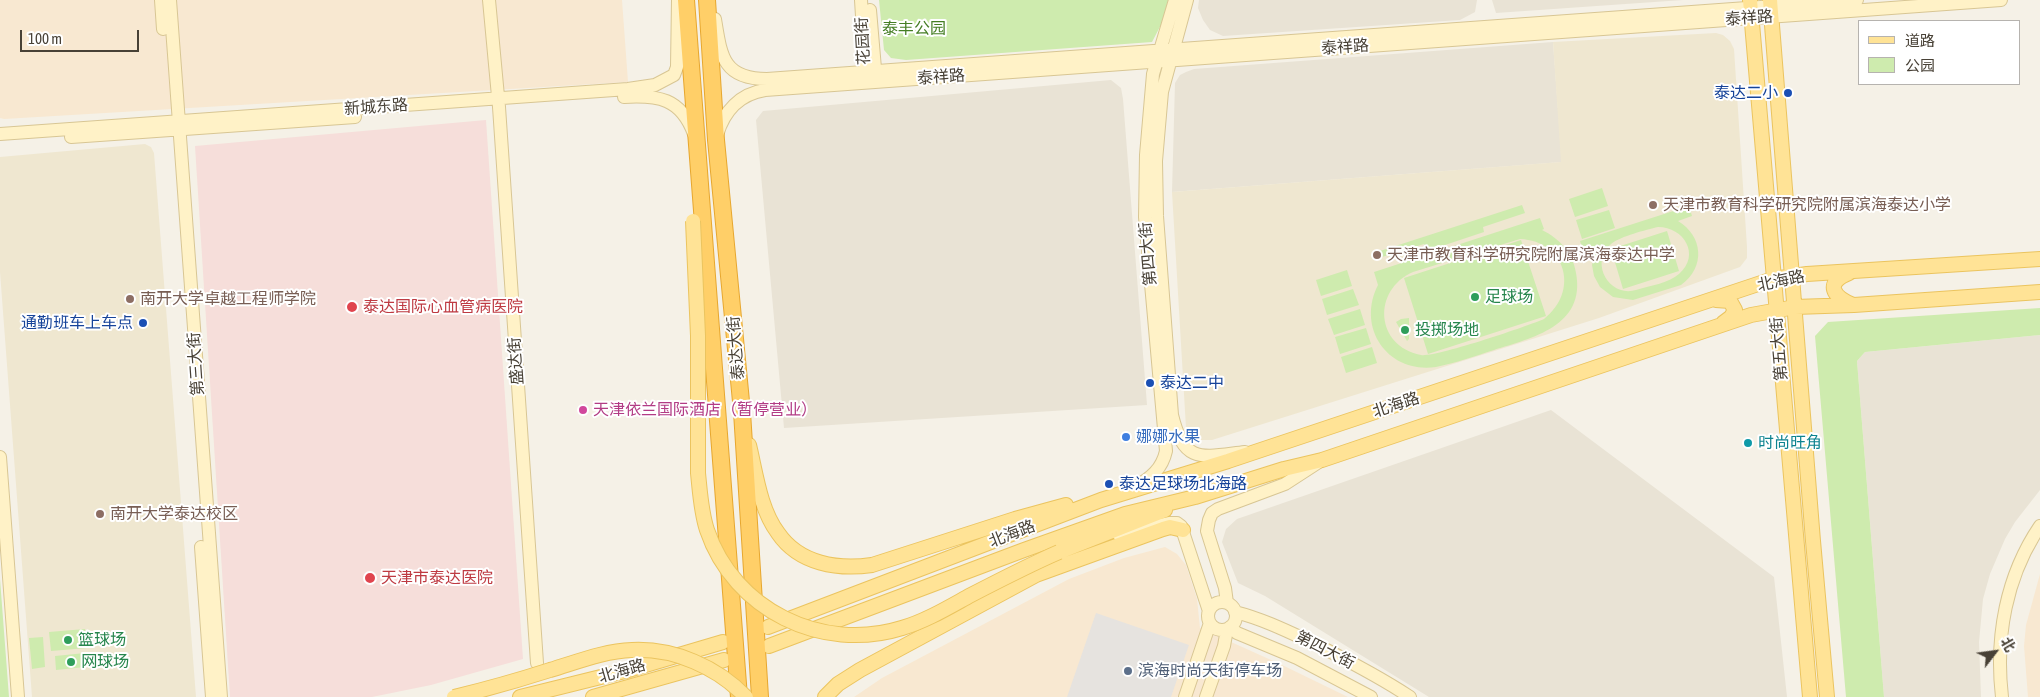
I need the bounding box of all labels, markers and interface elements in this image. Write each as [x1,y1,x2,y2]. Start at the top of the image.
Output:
street label: 泰祥路 [1724,7,1774,29]
street label: 花园街 [852,17,874,65]
park label: 泰丰公园 [882,19,946,39]
scale bar [22,20,141,52]
legend [1858,20,2020,85]
text: 100 m [28,30,62,47]
text: 道路 [1905,32,1935,49]
street label: 泰祥路 [1320,36,1370,58]
text: 公园 [1905,57,1935,74]
street label: 泰祥路 [916,66,966,88]
place label: 泰达二小 [1714,83,1778,103]
marker: 泰达二小 [1782,87,1794,99]
street label: 新城东路 [343,95,409,119]
place label: 天津市教育科学研究院附属滨海泰达小学 [1663,195,1951,215]
marker: 天津市教育科学研究院附属滨海泰达小学 [1647,199,1659,211]
street label: 第四大街 [1136,221,1160,287]
place label: 天津市教育科学研究院附属滨海泰达中学 [1387,245,1675,265]
marker: 天津市教育科学研究院附属滨海泰达中学 [1371,249,1383,261]
street label: 北海路 [1756,267,1806,295]
place label: 足球场 [1485,287,1533,307]
place label: 南开大学卓越工程师学院 [140,289,316,309]
marker: 足球场 [1469,291,1481,303]
marker: 南开大学卓越工程师学院 [124,293,136,305]
place label: 泰达国际心血管病医院 [363,297,523,317]
marker: 泰达国际心血管病医院 [345,300,359,314]
place label: 通勤班车上车点 [21,313,133,333]
street label: 泰达大街 [724,315,748,381]
street label: 第五大街 [1767,316,1791,382]
marker: 通勤班车上车点 [137,317,149,329]
place label: 投掷场地 [1415,320,1479,340]
marker: 投掷场地 [1399,324,1411,336]
street label: 第三大街 [184,331,208,397]
street label: 盛达街 [505,336,527,386]
place label: 泰达二中 [1160,373,1224,393]
marker: 泰达二中 [1144,377,1156,389]
street label: 北海路 [1370,388,1422,422]
place label: 天津依兰国际酒店（暂停营业） [593,400,817,420]
marker: 天津依兰国际酒店（暂停营业） [577,404,589,416]
place label: 娜娜水果 [1136,427,1200,447]
marker: 娜娜水果 [1120,431,1132,443]
place label: 时尚旺角 [1758,433,1822,453]
marker: 时尚旺角 [1742,437,1754,449]
place label: 泰达足球场北海路 [1119,474,1247,494]
marker: 泰达足球场北海路 [1103,478,1115,490]
place label: 南开大学泰达校区 [110,504,238,524]
marker: 南开大学泰达校区 [94,508,106,520]
street label: 北海路 [986,516,1038,552]
place label: 天津市泰达医院 [381,568,493,588]
marker: 天津市泰达医院 [363,571,377,585]
street label: 第四大街 [1292,627,1358,673]
north arrow [1970,627,2020,677]
place label: 篮球场 [78,630,126,650]
marker: 篮球场 [62,634,74,646]
text: 北 [1998,634,2018,655]
place label: 网球场 [81,652,129,672]
street label: 北海路 [596,655,648,687]
marker: 网球场 [65,656,77,668]
place label: 滨海时尚天街停车场 [1138,661,1282,681]
marker: 滨海时尚天街停车场 [1122,665,1134,677]

